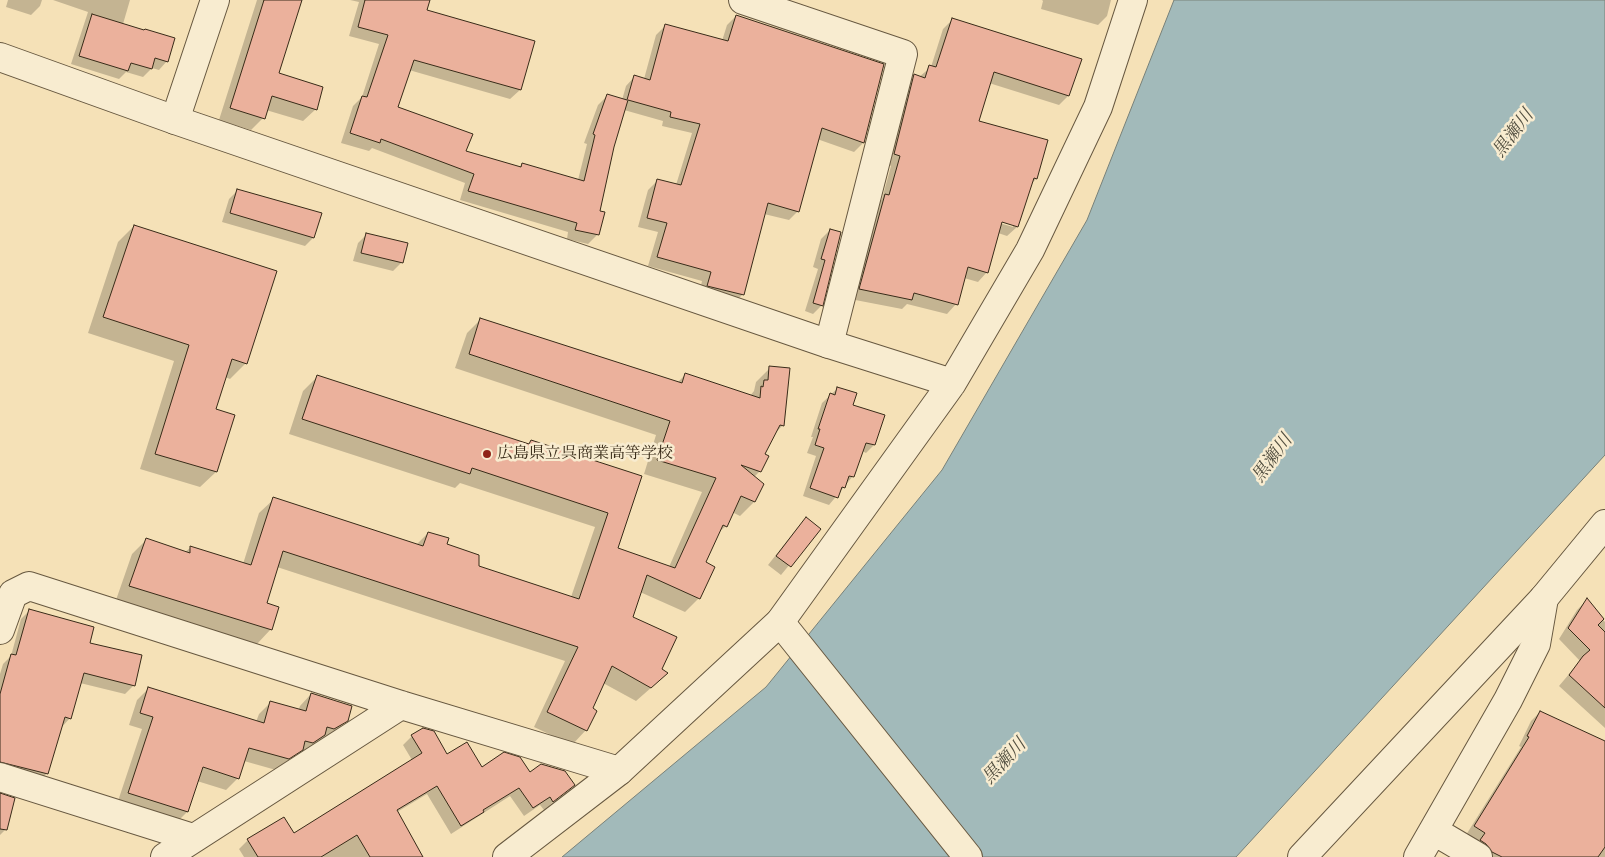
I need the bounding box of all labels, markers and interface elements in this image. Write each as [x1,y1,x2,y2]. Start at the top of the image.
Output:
water label: 黒瀬川 [1489,106,1539,162]
water label: 黒瀬川 [1248,431,1298,487]
place label: 広島県立呉商業高等学校 [497,444,673,464]
marker: 広島県立呉商業高等学校 [481,448,493,460]
water label: 黒瀬川 [979,735,1031,789]

